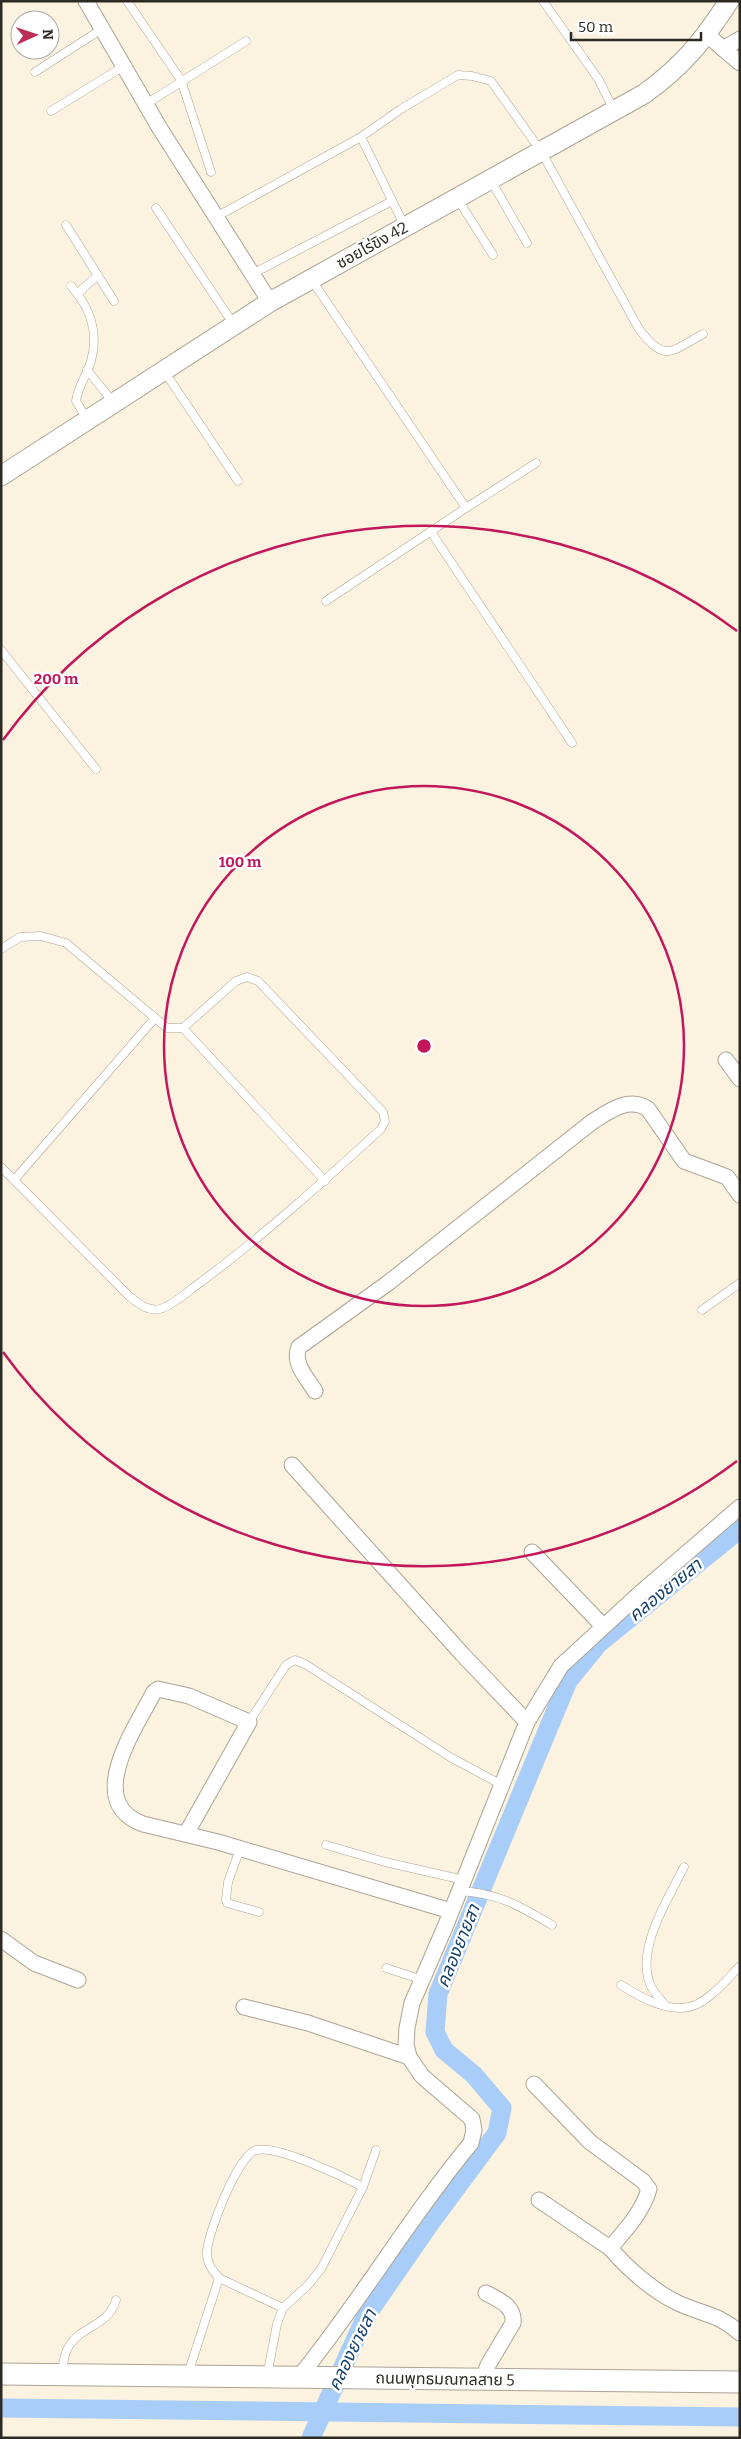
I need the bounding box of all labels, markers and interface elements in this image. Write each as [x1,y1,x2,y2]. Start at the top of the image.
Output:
north arrow [10,10,60,60]
scale bar [571,10,701,42]
text: 50 m [578,18,614,36]
text: N [39,29,56,40]
street label: ซอยไร่ขิง 42 [333,218,411,272]
text: 200 m [34,670,79,688]
text: 100 m [219,853,262,871]
centre of rings [415,1037,433,1055]
water label: คลองยายสา [624,1553,707,1626]
water label: คลองยายสา [431,1901,485,1991]
water label: คลองยายสา [323,2305,381,2394]
street label: ถนนพุทธมณฑลสาย 5 [375,2368,515,2390]

